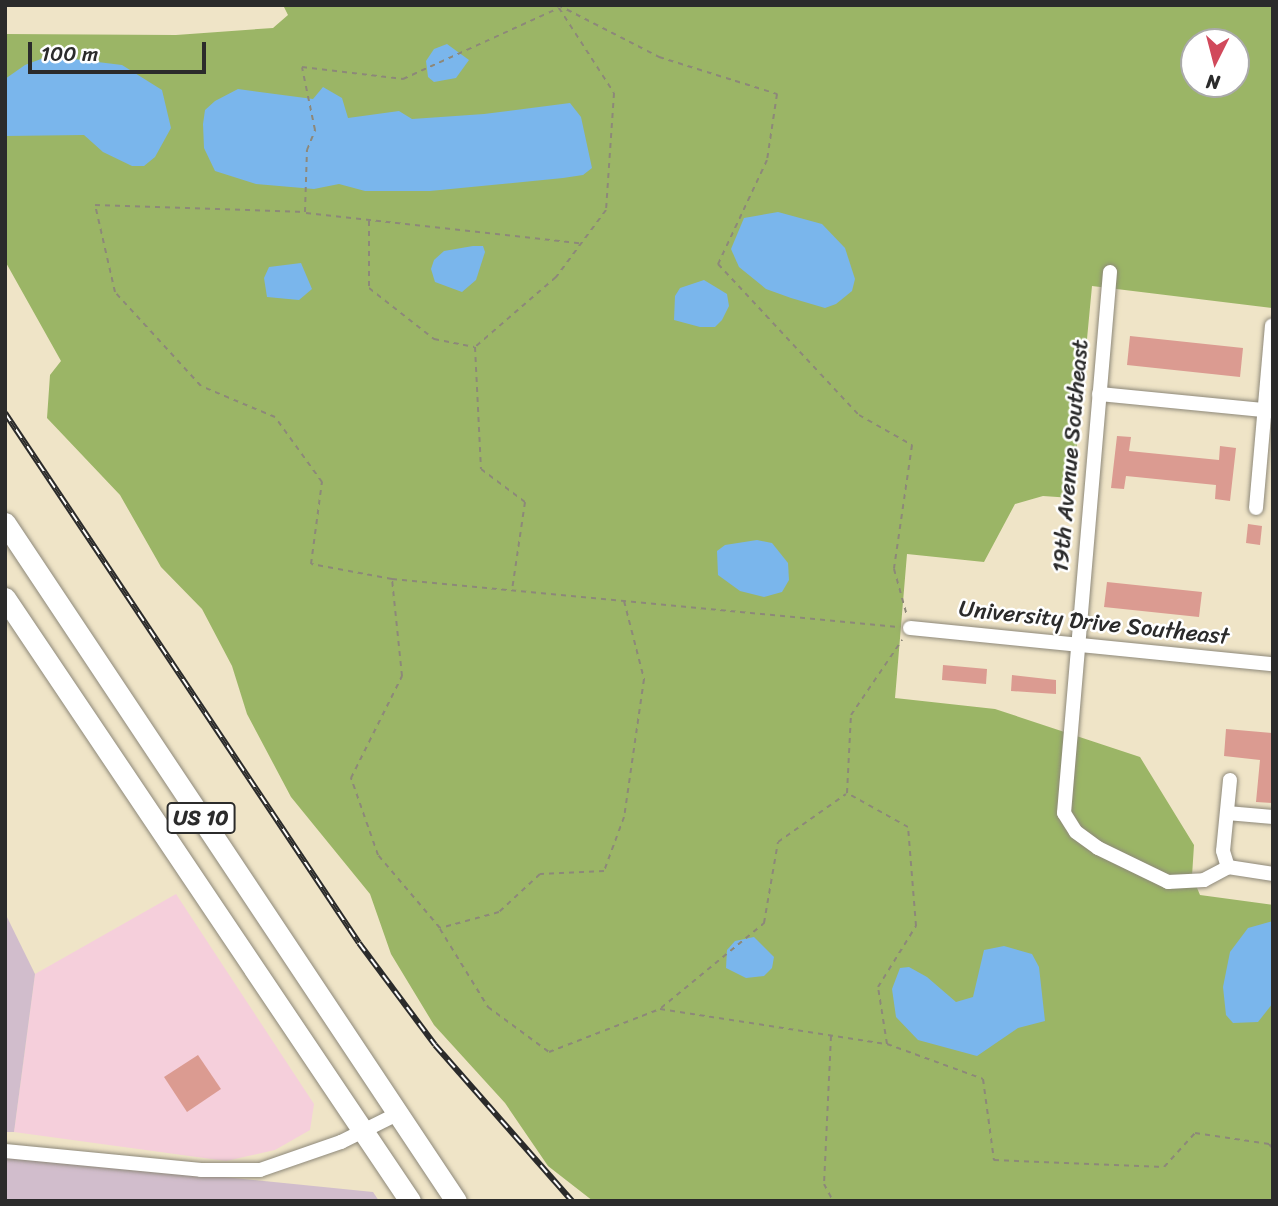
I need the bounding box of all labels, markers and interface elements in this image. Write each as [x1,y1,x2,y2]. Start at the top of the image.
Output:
scale bar [32,28,210,72]
north arrow [1180,28,1250,98]
text: 100 m [41,35,98,73]
text: N [1205,65,1221,99]
street label: 19th Avenue Southeast [1047,338,1095,574]
street label: University Drive Southeast [958,595,1230,651]
road number: US 10 [166,800,236,836]

